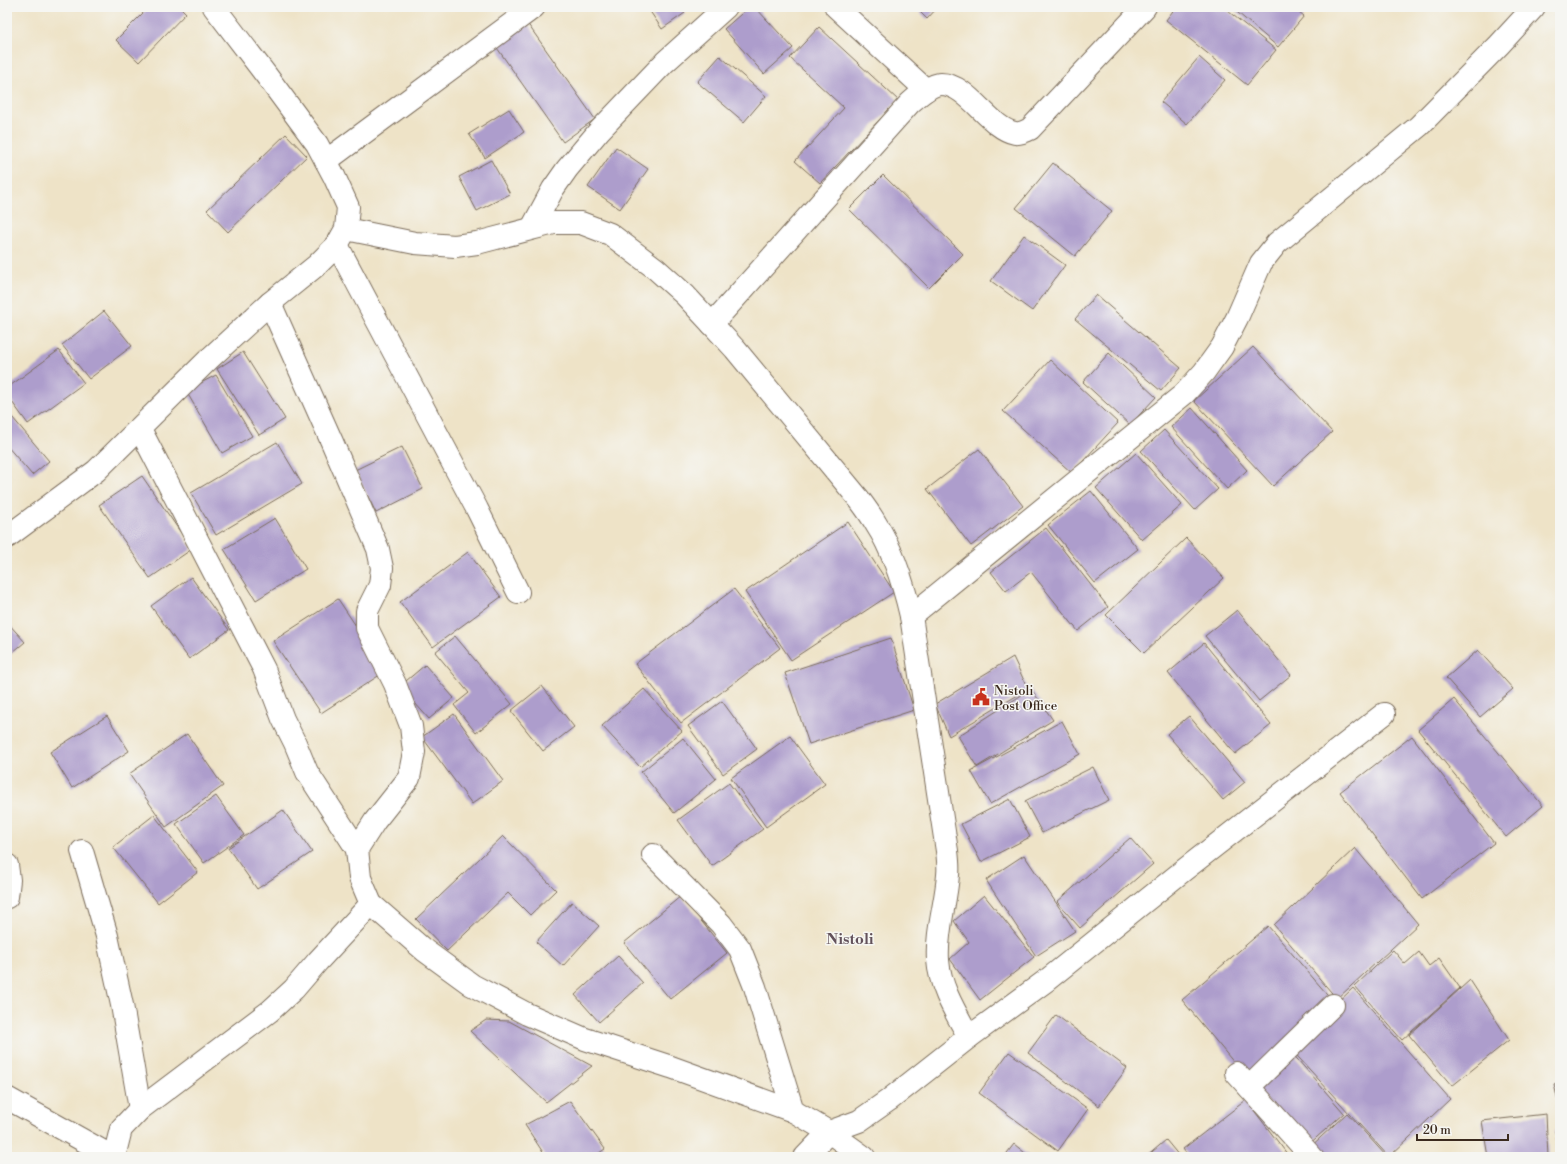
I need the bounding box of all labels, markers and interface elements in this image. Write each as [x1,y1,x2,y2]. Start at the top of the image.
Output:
place label: Nistoli Post Office [994,683,1058,714]
public building icon: Nistoli Post Office [971,687,991,707]
district label: Nistoli [826,930,874,949]
scale bar [1417,1116,1508,1142]
text: 20 m [1423,1123,1451,1138]

